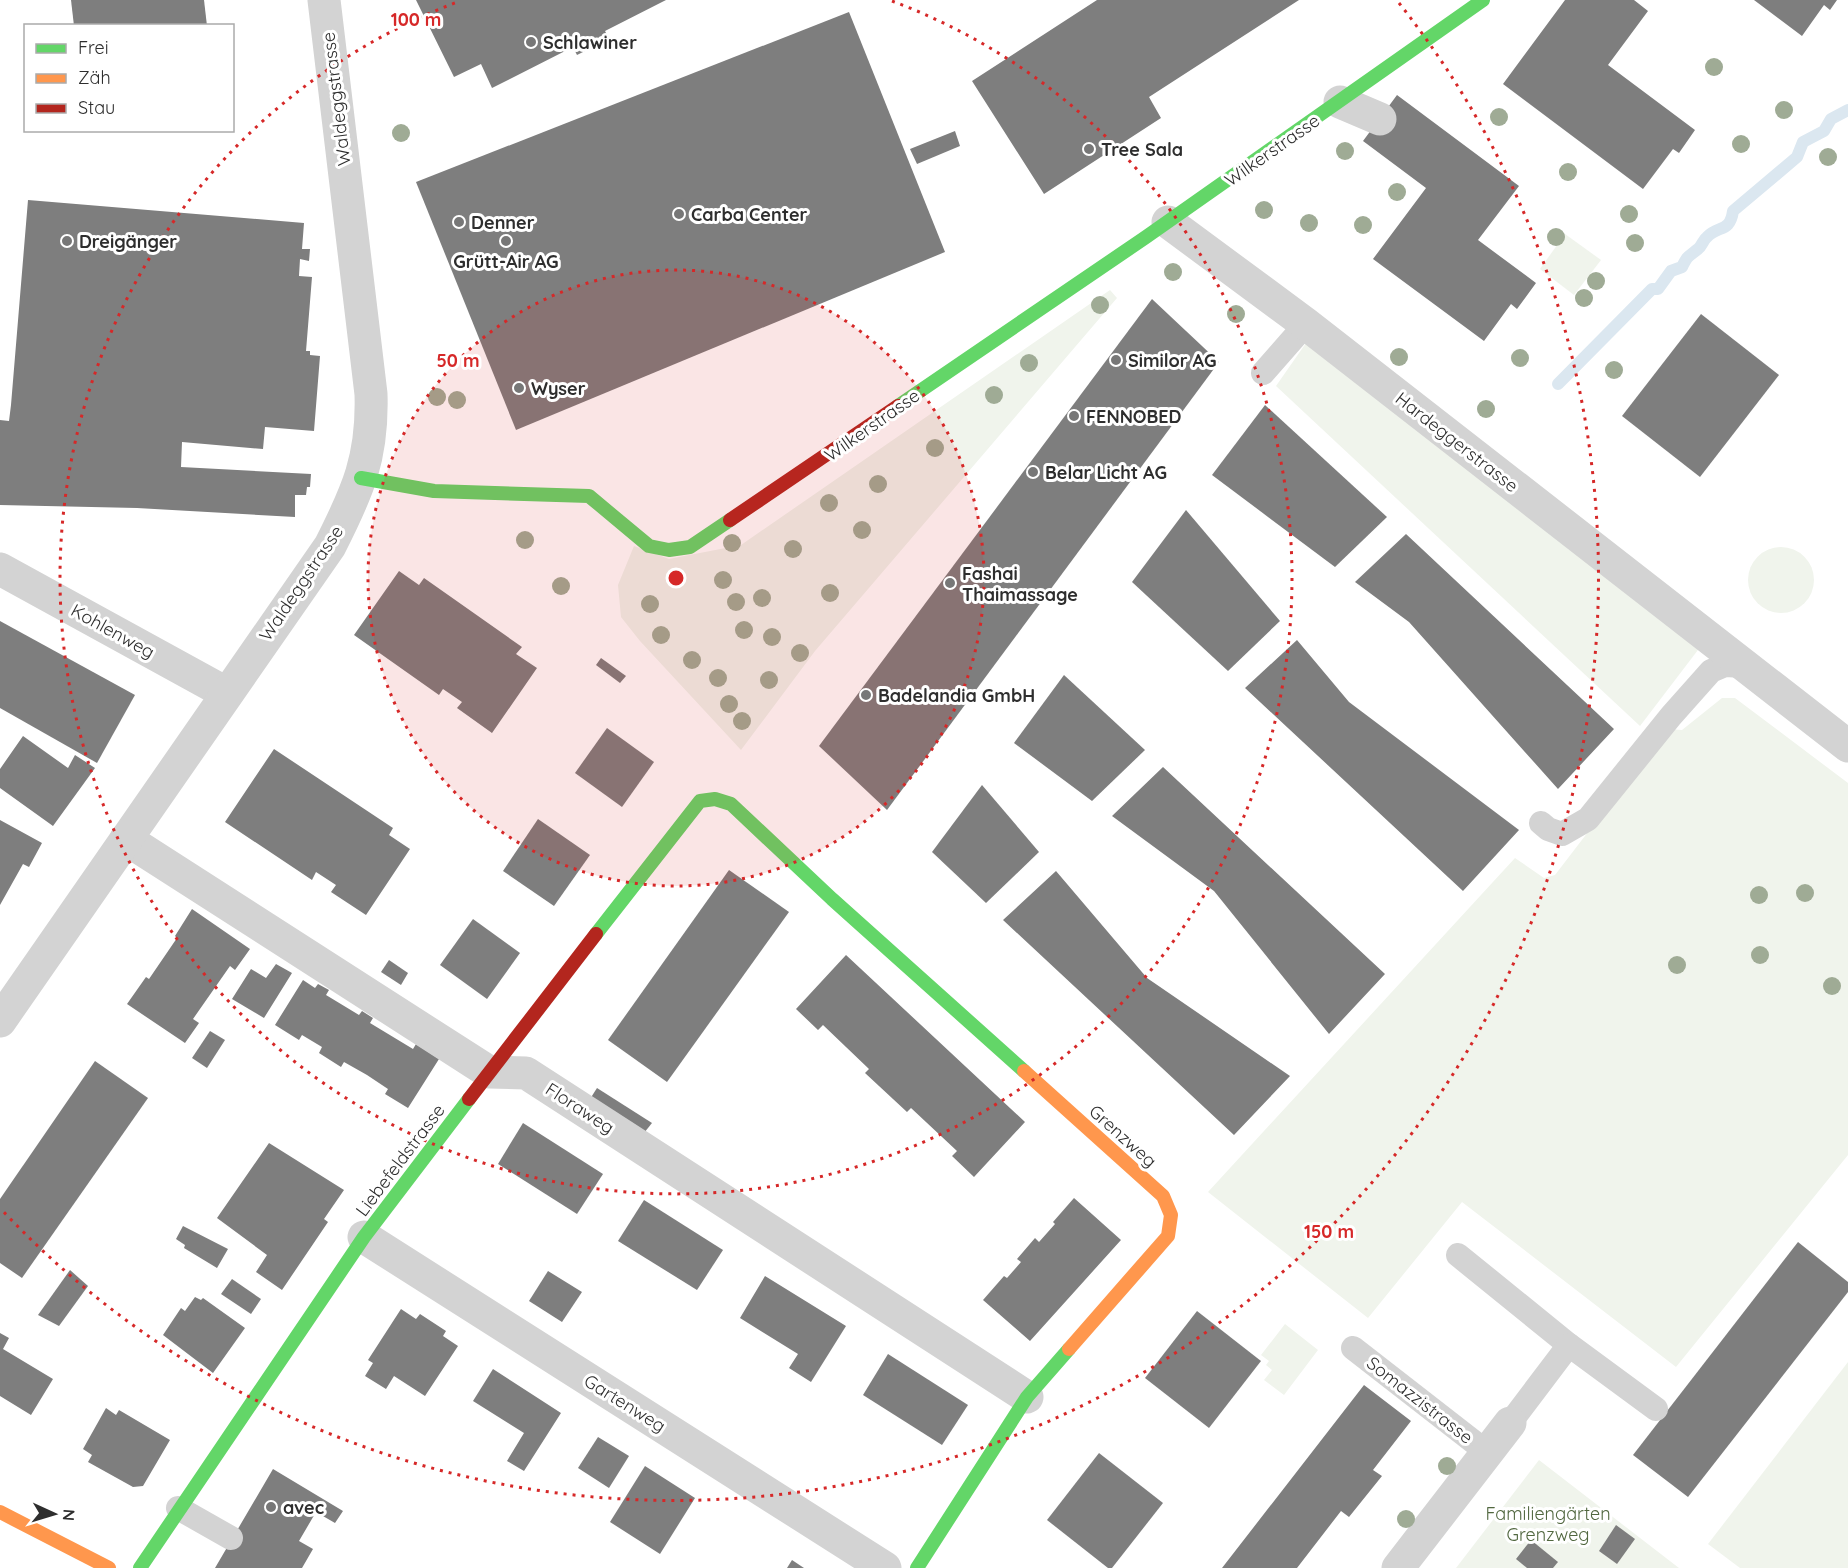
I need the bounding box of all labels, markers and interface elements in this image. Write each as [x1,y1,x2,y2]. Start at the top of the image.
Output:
text: 100 m [391,8,441,31]
legend [24,24,234,132]
street label: Waldeggstrasse [316,31,356,167]
place label: Schlawiner [543,31,637,54]
marker: Schlawiner [524,35,538,49]
text: Frei [78,36,109,59]
text: Zäh [78,66,111,89]
text: Stau [78,96,115,119]
street label: Wilkerstrasse [1220,109,1324,191]
place label: Tree Sala [1101,138,1183,161]
marker: Tree Sala [1082,142,1096,156]
place label: Carba Center [691,203,808,226]
marker: Carba Center [672,207,686,221]
place label: Denner [471,211,535,234]
marker: Denner [452,215,466,229]
place label: Dreigänger [79,230,177,253]
marker: Dreigänger [60,234,74,248]
marker: Grütt-Air AG [499,234,513,248]
place label: Grütt-Air AG [453,250,559,273]
text: 50 m [436,349,480,372]
place label: Similor AG [1128,349,1217,372]
marker: Similor AG [1109,353,1123,367]
place label: Wyser [531,377,586,400]
marker: Wyser [512,381,526,395]
street label: Wilkerstrasse [820,384,924,466]
street label: Hardeggerstrasse [1391,387,1523,497]
place label: FENNOBED [1086,405,1182,428]
marker: FENNOBED [1067,409,1081,423]
place label: Belar Licht AG [1045,461,1167,484]
marker: Belar Licht AG [1026,465,1040,479]
street label: Waldeggstrasse [254,521,348,645]
place label: Fashai Thaimassage [962,562,1078,606]
centre of rings [666,568,686,588]
marker: Fashai Thaimassage [943,576,957,590]
street label: Kohlenweg [67,599,159,663]
place label: Badelandia GmbH [878,684,1035,707]
marker: Badelandia GmbH [859,688,873,702]
street label: Floraweg [541,1077,619,1139]
street label: Liebefeldstrasse [350,1099,450,1221]
street label: Grenzweg [1084,1100,1162,1172]
text: 150 m [1304,1220,1354,1243]
street label: Somazzistrasse [1362,1351,1478,1449]
street label: Gartenweg [580,1369,670,1437]
north arrow [24,1484,84,1544]
place label: avec [283,1496,324,1519]
marker: avec [264,1500,278,1514]
park label: Familiengärten Grenzweg [1485,1502,1611,1546]
text: N [59,1508,79,1522]

